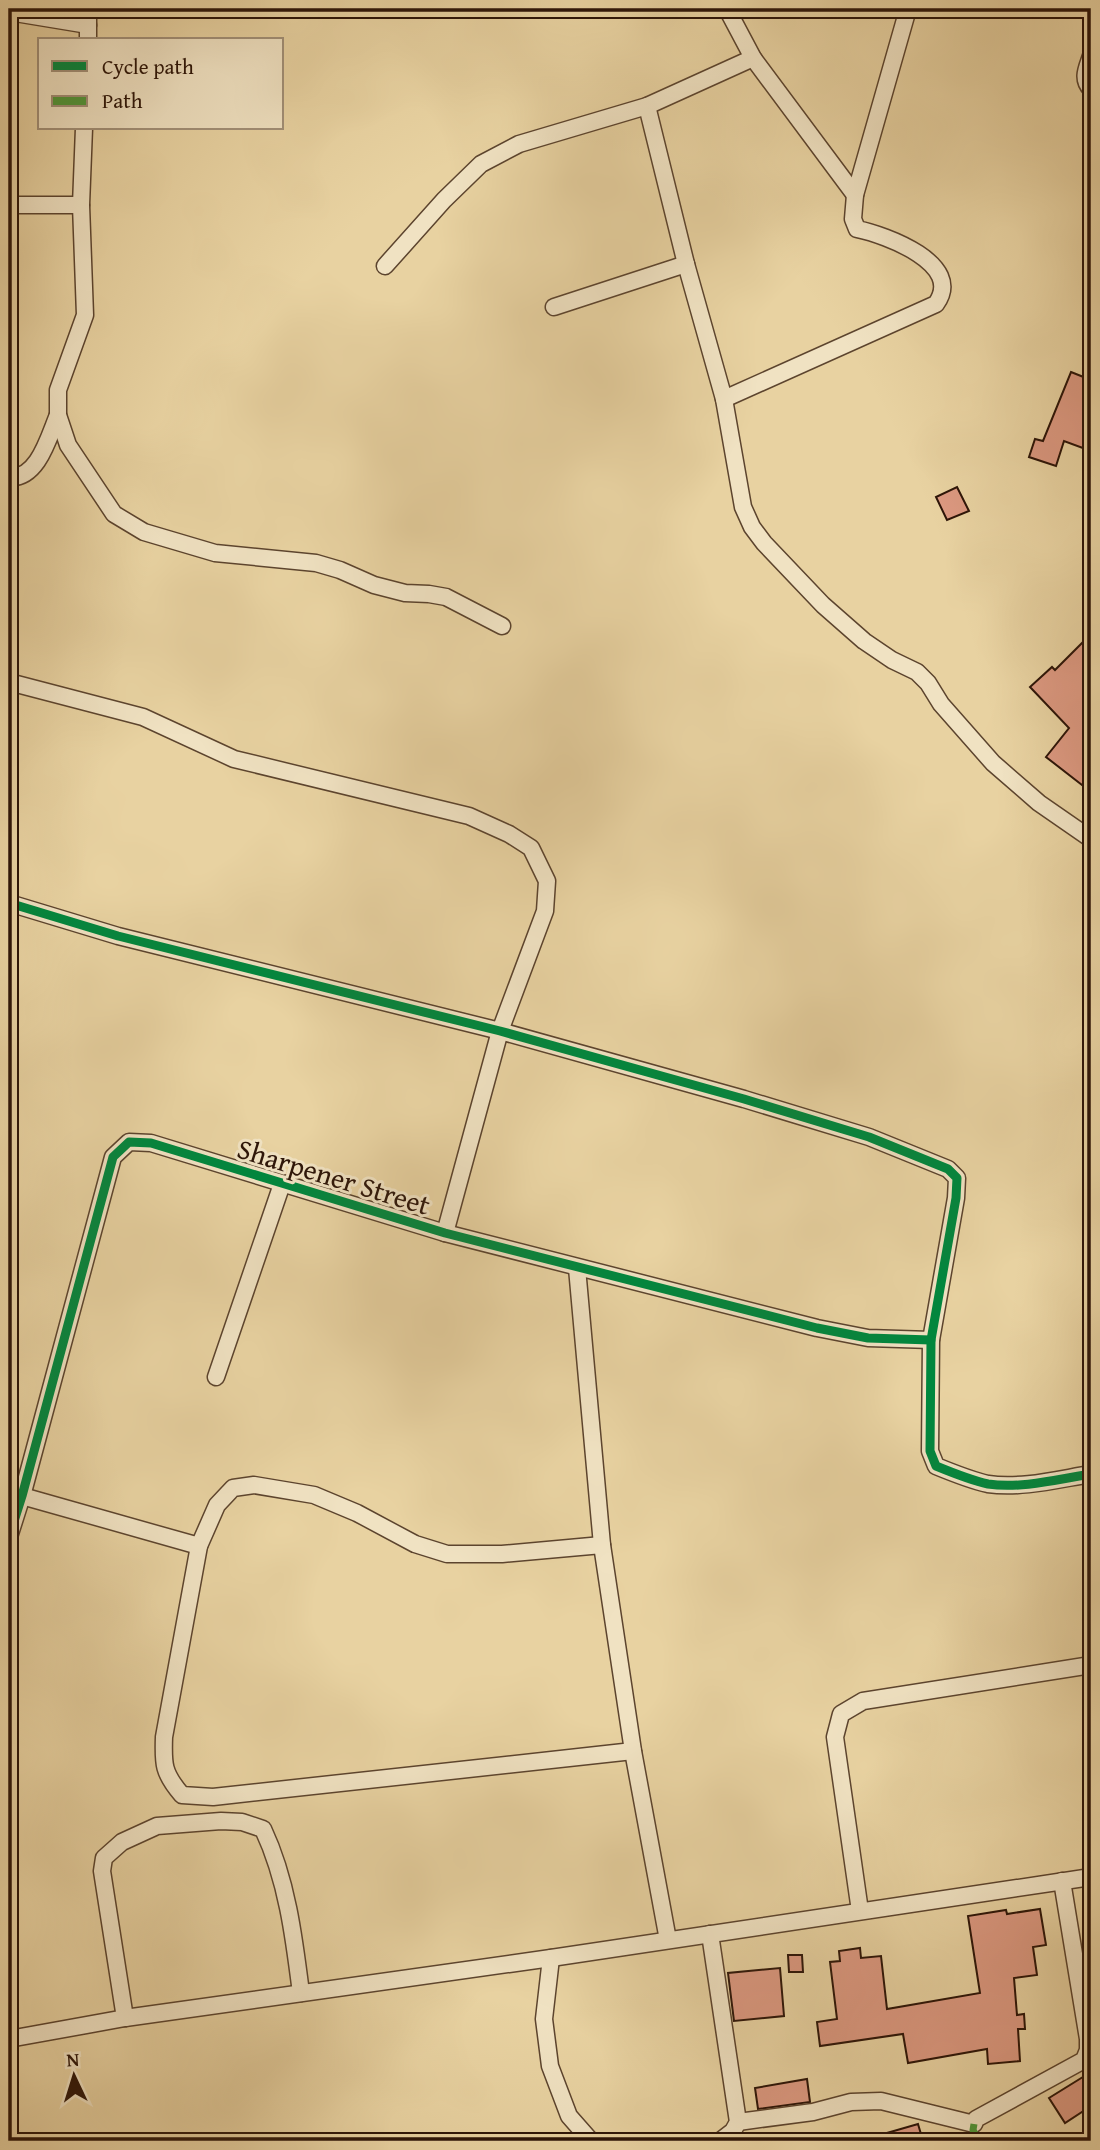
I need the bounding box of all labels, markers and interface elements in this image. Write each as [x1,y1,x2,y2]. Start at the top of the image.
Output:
legend [38,38,284,130]
text: Cycle path [102,51,194,82]
text: Path [102,85,143,116]
street label: Sharpener Street [232,1127,436,1225]
north arrow [38,2042,108,2112]
text: N [66,2045,80,2073]

